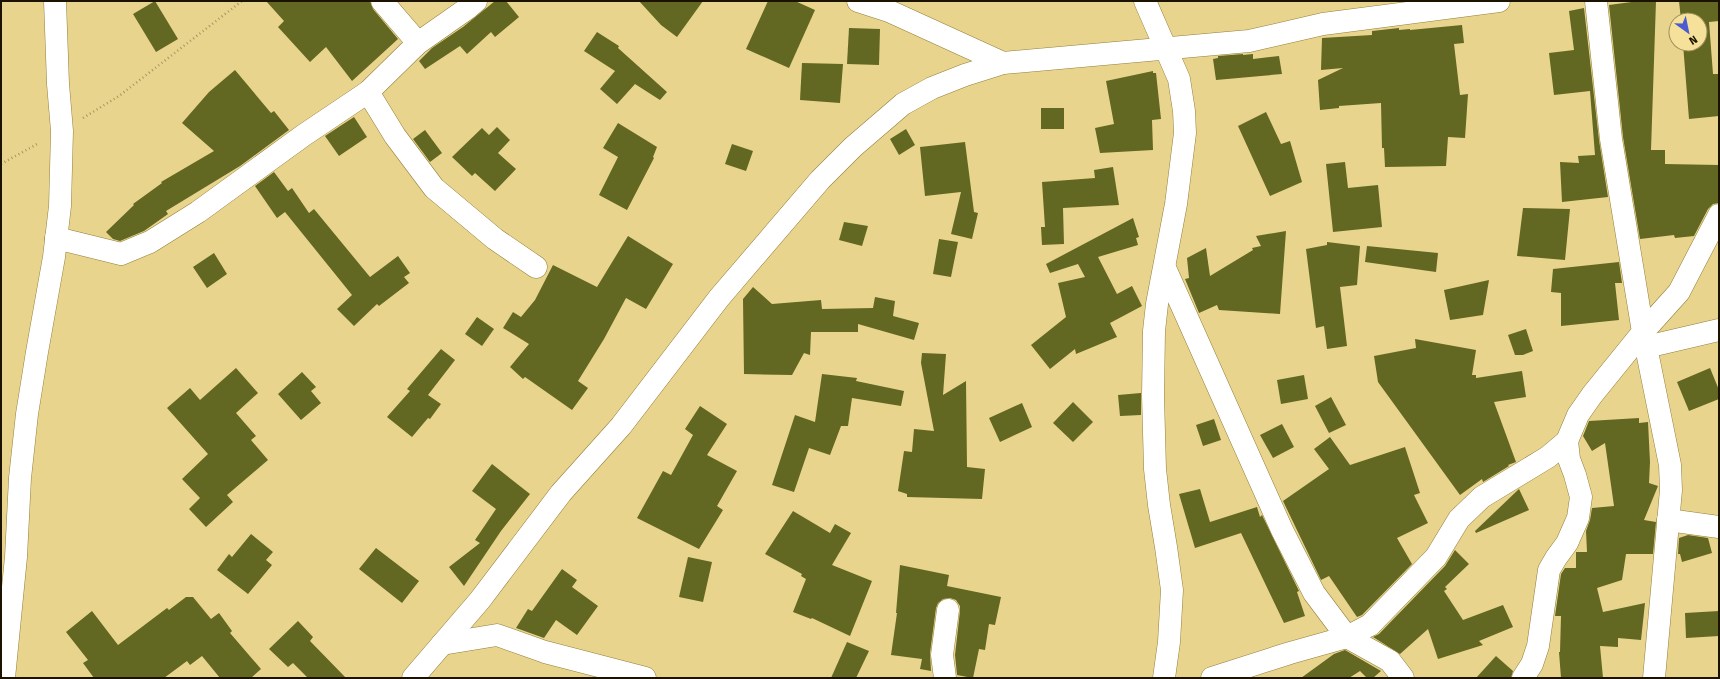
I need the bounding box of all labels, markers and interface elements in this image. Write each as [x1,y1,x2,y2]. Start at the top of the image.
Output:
north arrow [1668,12,1708,52]
text: N [1687,33,1700,47]

